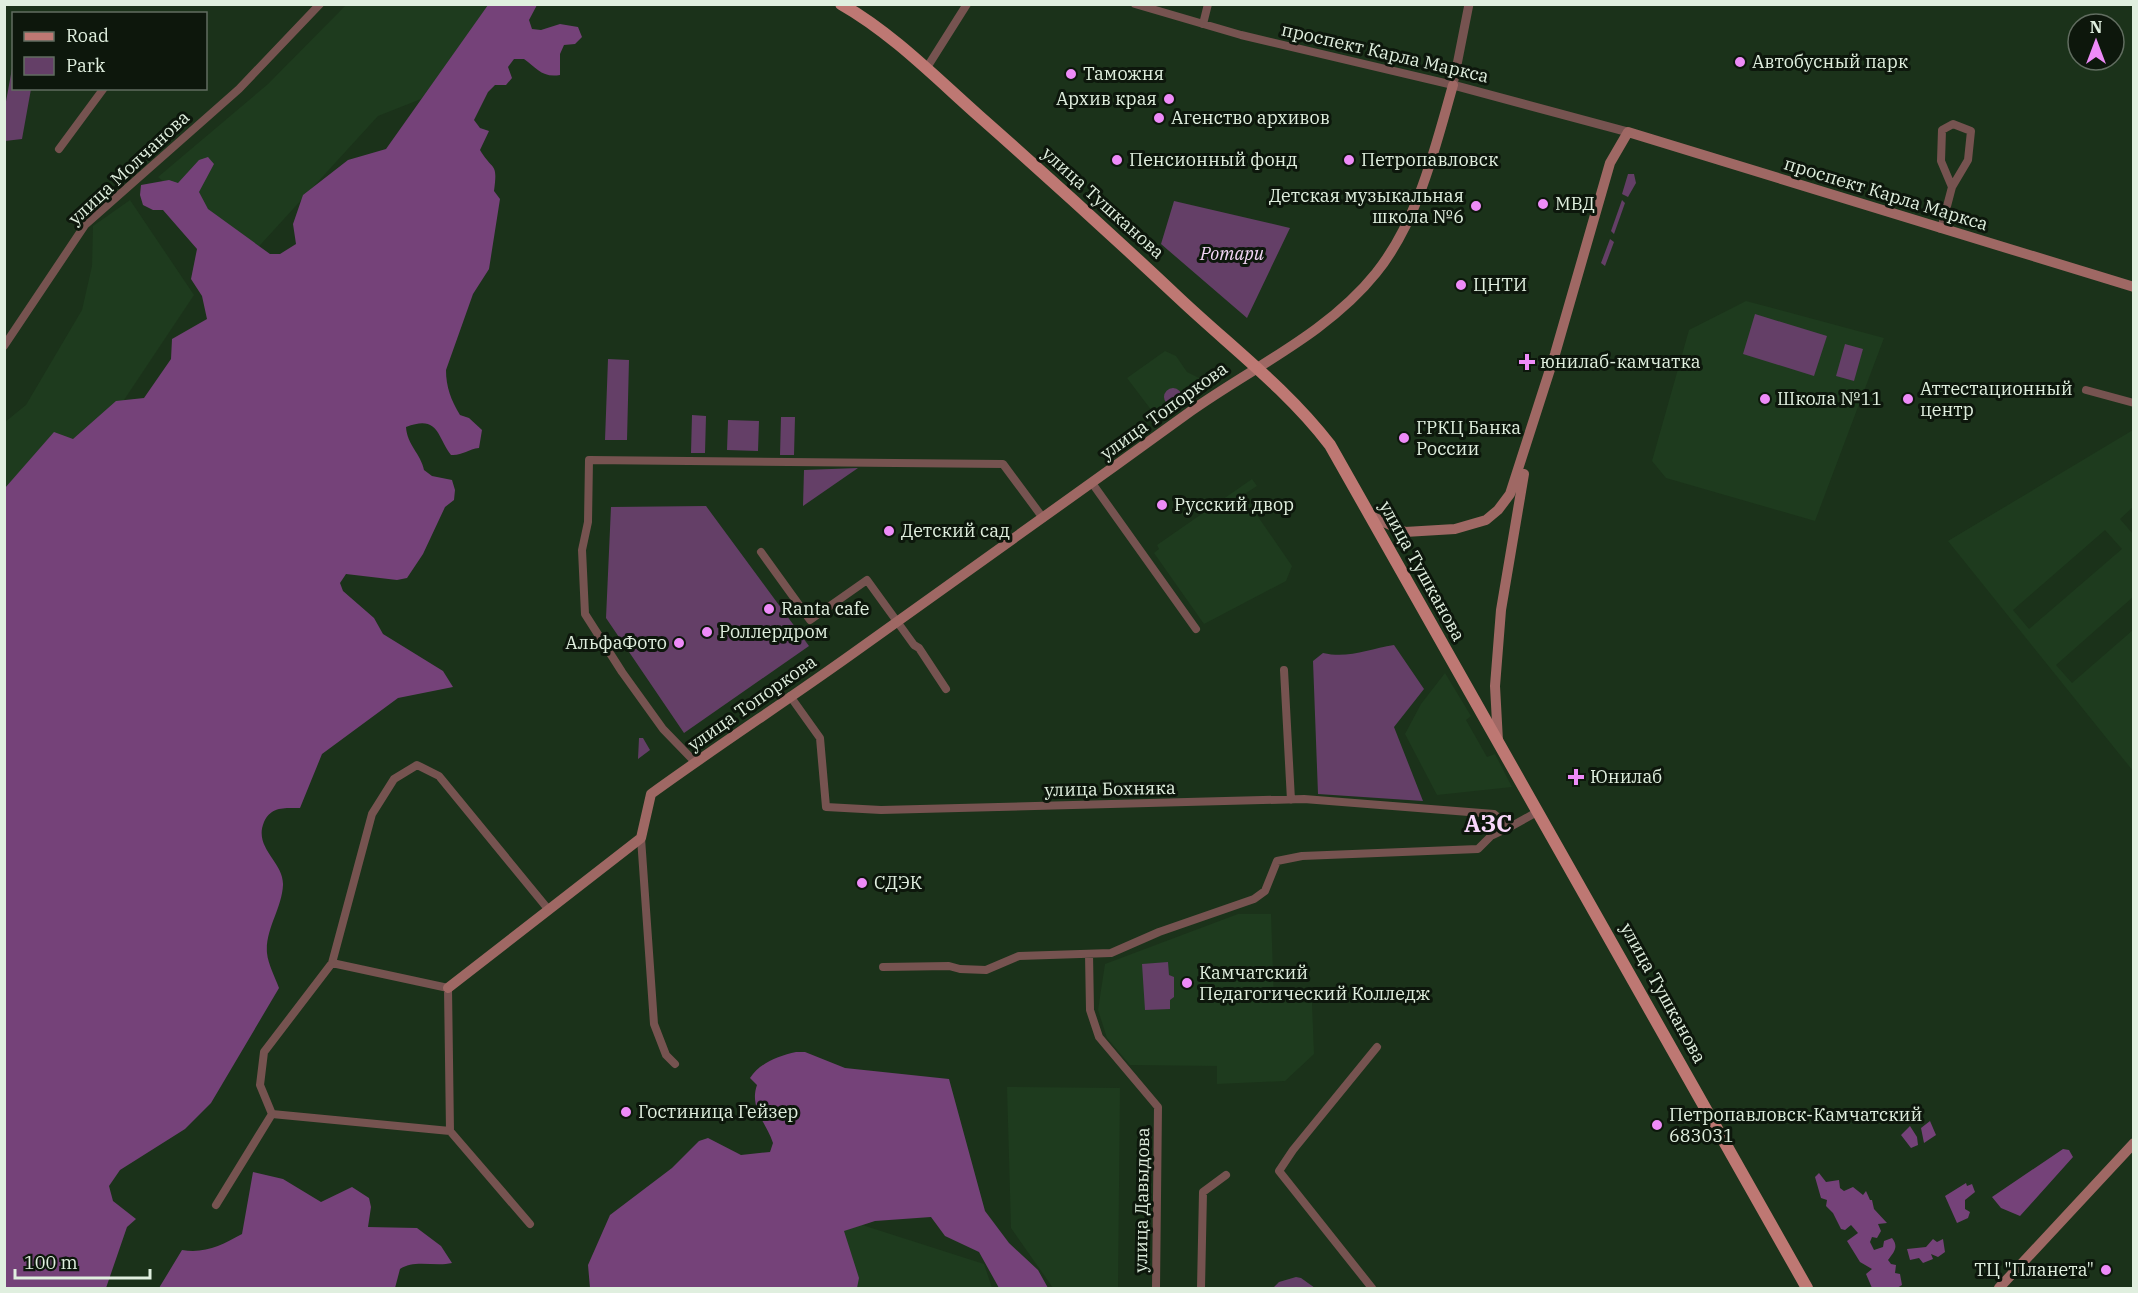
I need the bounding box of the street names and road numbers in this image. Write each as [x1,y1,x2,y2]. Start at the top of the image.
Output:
street label: проспект Карла Маркса [1279,17,1491,88]
street label: улица Молчанова [63,105,194,230]
street label: улица Тушканова [1037,142,1169,264]
street label: проспект Карла Маркса [1781,152,1991,236]
street label: улица Топоркова [1095,357,1232,465]
street label: улица Тушканова [1374,497,1471,645]
street label: улица Топоркова [683,649,821,756]
street label: улица Бохняка [1044,776,1176,801]
street label: улица Тушканова [1615,919,1712,1067]
street label: улица Давыдова [1129,1127,1154,1273]

